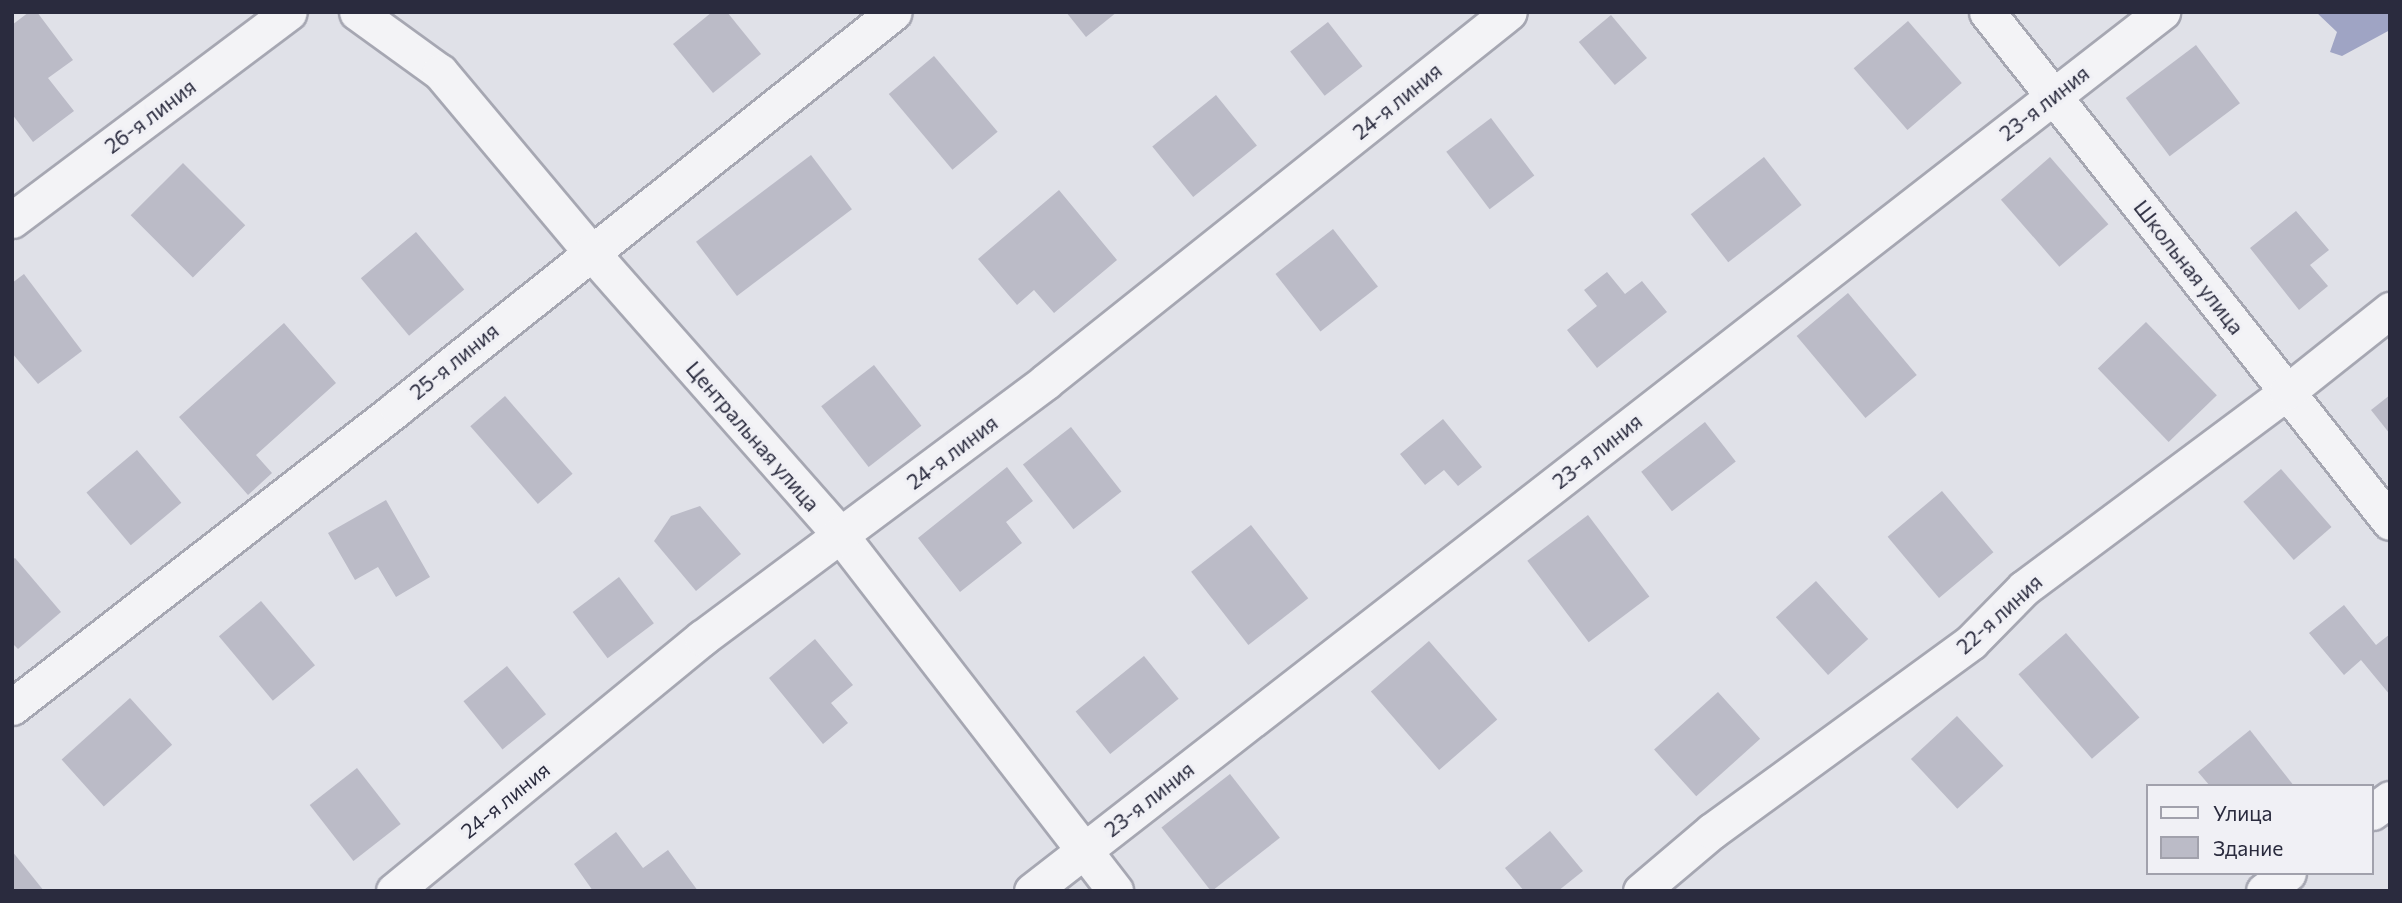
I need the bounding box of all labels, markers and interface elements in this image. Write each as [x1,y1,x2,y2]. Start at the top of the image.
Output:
street label: 24-я линия [1347,58,1447,144]
street label: 23-я линия [1994,60,2094,146]
street label: 26-я линия [100,74,200,158]
street label: Школьная улица [2129,195,2249,339]
street label: 25-я линия [405,318,503,404]
street label: Центральная улица [681,356,825,516]
street label: 23-я линия [1547,408,1647,494]
street label: 24-я линия [902,410,1002,494]
street label: 22-я линия [1951,569,2047,659]
street label: 23-я линия [1099,756,1199,842]
street label: 24-я линия [455,757,555,843]
legend [2146,784,2374,875]
text: Улица [2213,800,2272,825]
text: Здание [2213,835,2283,860]

